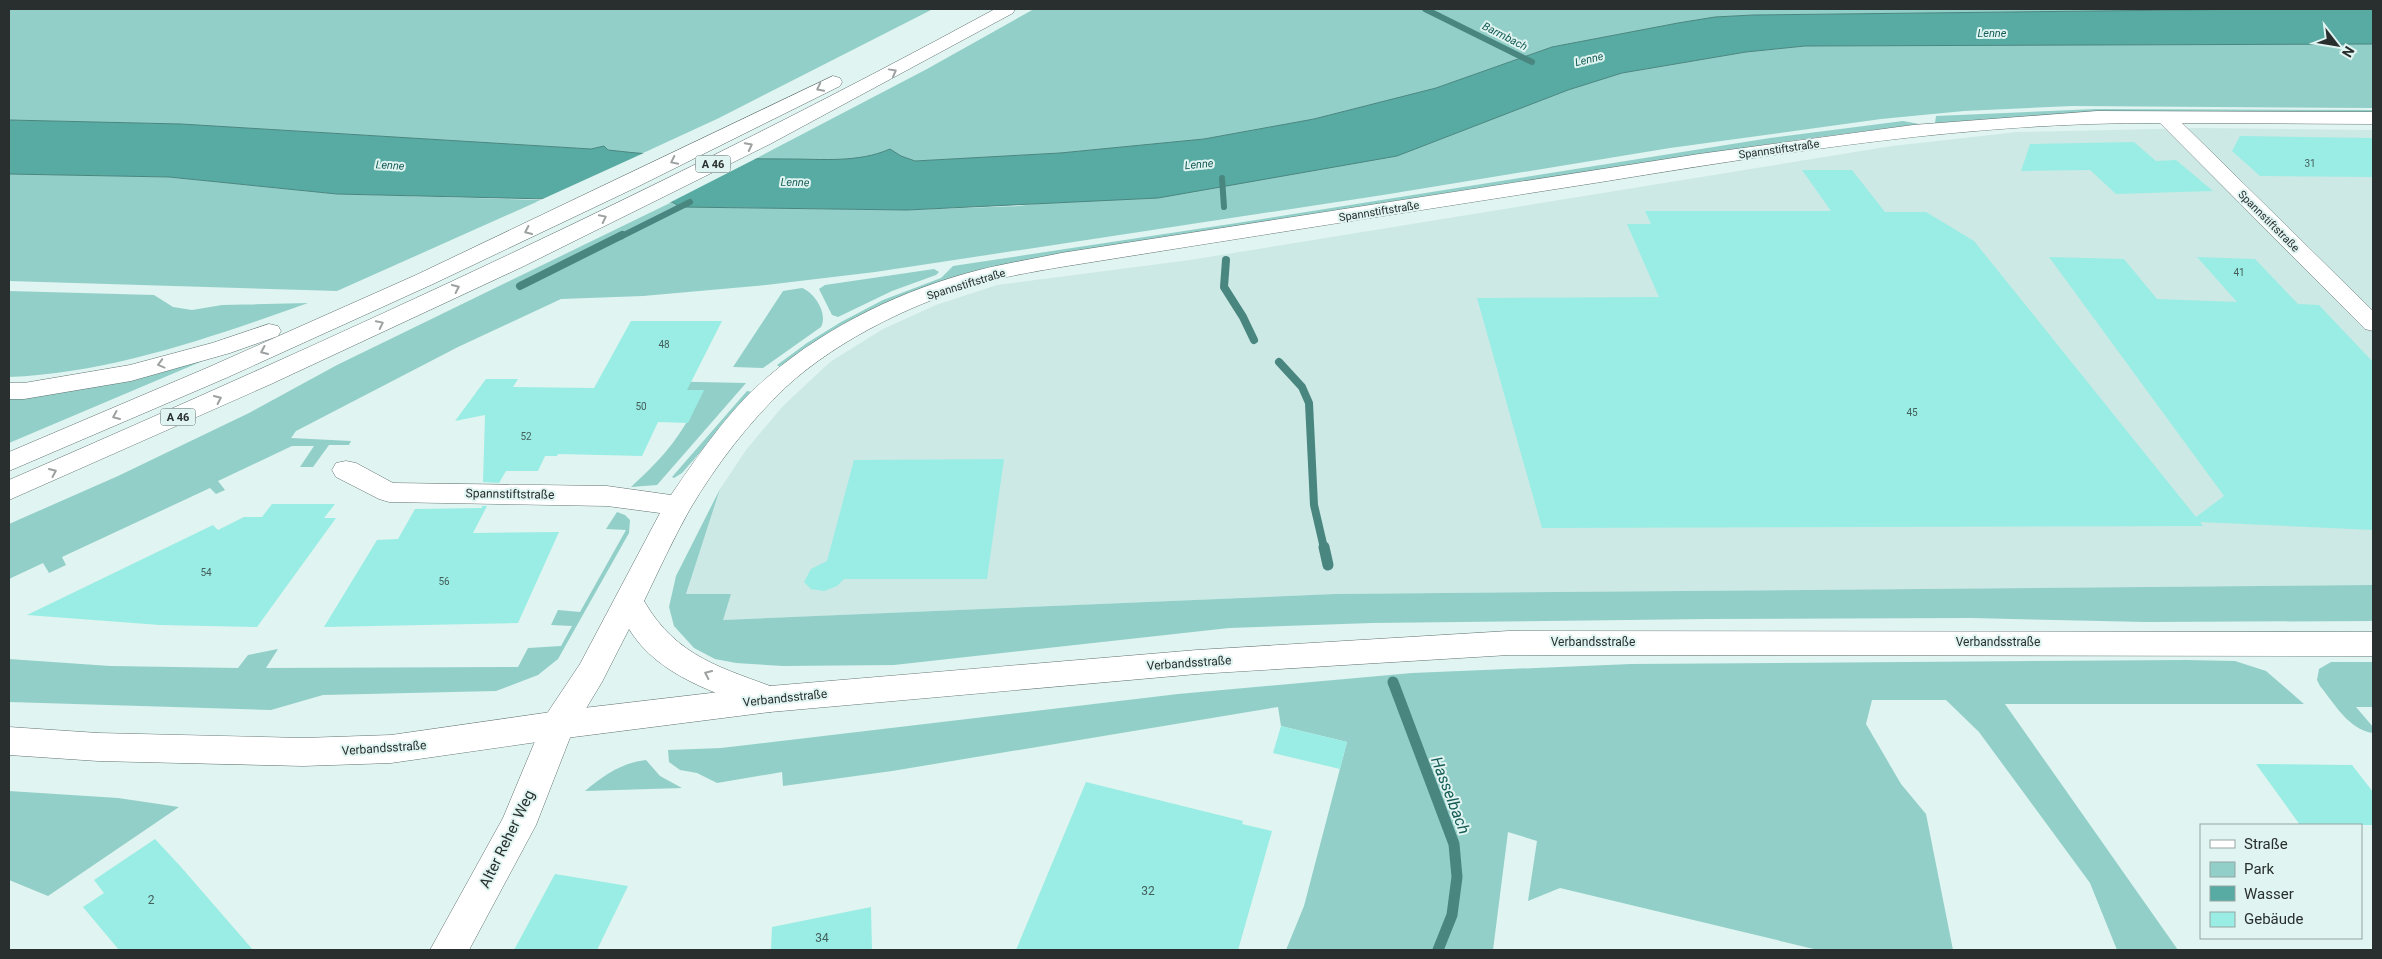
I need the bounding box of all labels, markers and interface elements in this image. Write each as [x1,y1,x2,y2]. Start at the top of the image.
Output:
water label: Barmbach [1480,20,1530,53]
north arrow [2312,20,2362,70]
water label: Lenne [1978,27,2007,40]
text: N [2339,43,2358,60]
water label: Lenne [1574,50,1605,69]
one-way arrow [888,68,897,78]
one-way arrow [816,82,825,92]
street label: Spannstiftstraße [1738,137,1820,162]
one-way arrow [744,142,753,152]
one-way arrow [671,154,680,164]
road number: A 46 [696,156,730,172]
water label: Lenne [1184,157,1214,172]
water label: Lenne [375,158,405,173]
house number: 31 [2304,158,2316,169]
water label: Lenne [780,176,810,189]
street label: Spannstiftstraße [2235,188,2302,255]
street label: Spannstiftstraße [1338,199,1420,224]
one-way arrow [598,214,607,225]
one-way arrow [524,224,533,235]
street label: Spannstiftstraße [925,266,1007,303]
house number: 41 [2233,267,2245,278]
one-way arrow [451,283,460,294]
one-way arrow [375,320,384,330]
house number: 48 [658,339,670,350]
one-way arrow [260,344,269,355]
one-way arrow [157,359,166,369]
one-way arrow [213,395,222,405]
house number: 50 [635,401,647,412]
house number: 45 [1906,407,1918,418]
road number: A 46 [160,408,196,426]
one-way arrow [112,410,121,421]
house number: 52 [520,431,532,442]
one-way arrow [48,467,57,478]
street label: Spannstiftstraße [466,486,554,502]
house number: 54 [200,567,212,578]
house number: 56 [438,576,450,587]
street label: Verbandsstraße [1551,635,1635,649]
street label: Verbandsstraße [1956,635,2040,649]
street label: Verbandsstraße [1146,653,1232,673]
one-way arrow [704,670,713,681]
street label: Verbandsstraße [742,687,828,709]
street label: Verbandsstraße [341,738,427,758]
water label: Hasselbach [1427,754,1474,837]
street label: Alter Reher Weg [476,787,538,891]
legend [2200,824,2362,939]
text: Straße [2244,835,2288,853]
text: Park [2244,860,2275,878]
house number: 32 [1141,884,1155,898]
text: Wasser [2244,885,2294,903]
house number: 2 [148,893,155,907]
text: Gebäude [2244,910,2303,928]
house number: 34 [815,931,829,945]

